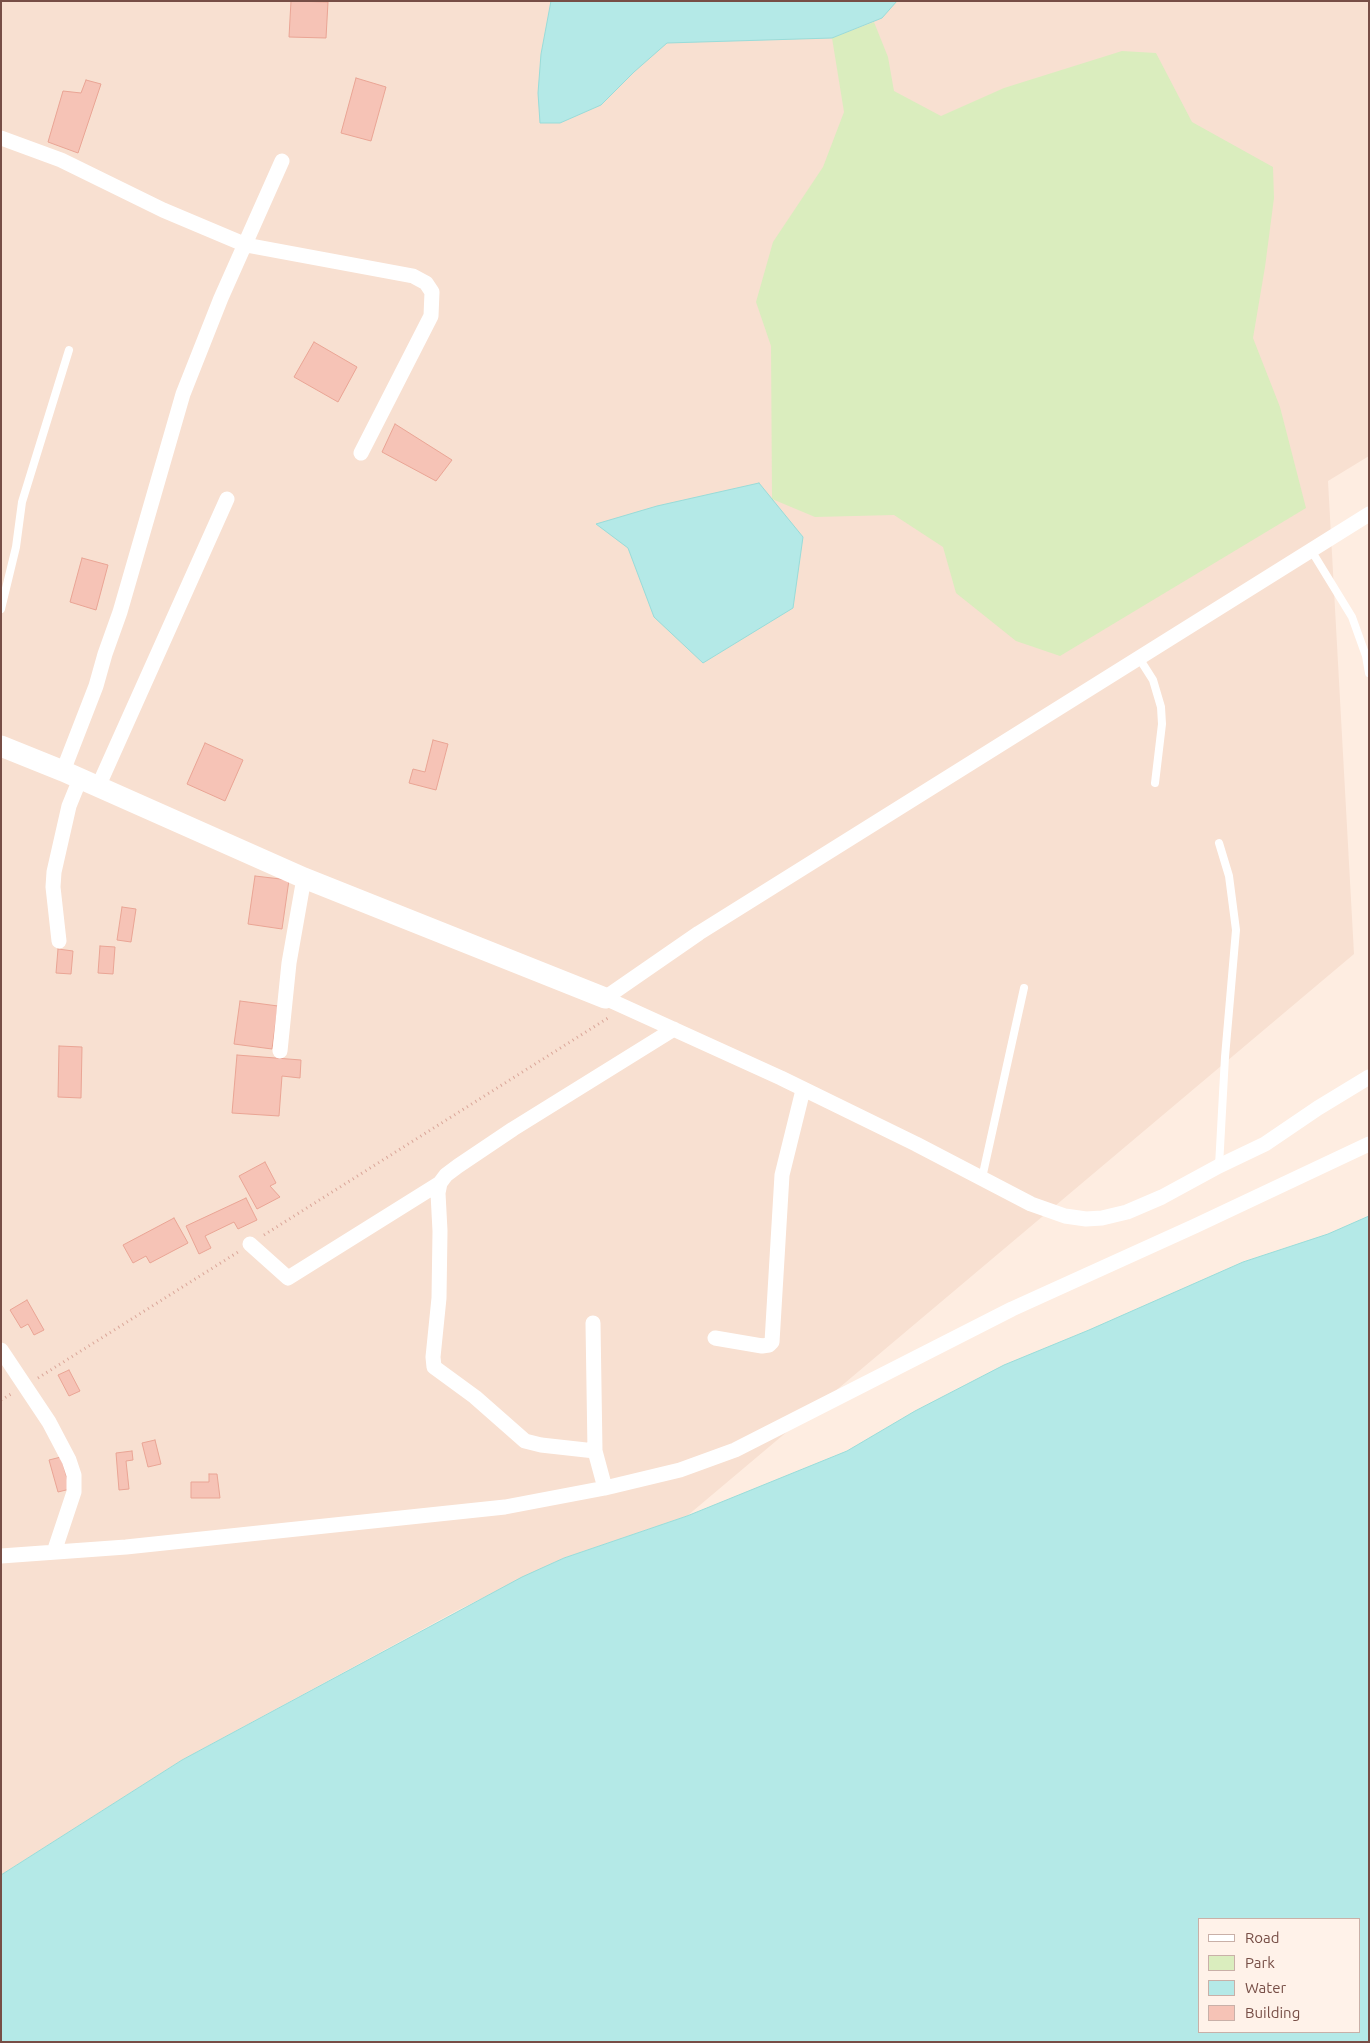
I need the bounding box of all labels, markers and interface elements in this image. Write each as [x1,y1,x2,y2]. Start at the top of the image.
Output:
legend [1198,1918,1360,2033]
text: Road [1245,1929,1280,1946]
text: Park [1245,1954,1275,1971]
text: Water [1245,1979,1286,1996]
text: Building [1245,2004,1300,2021]

